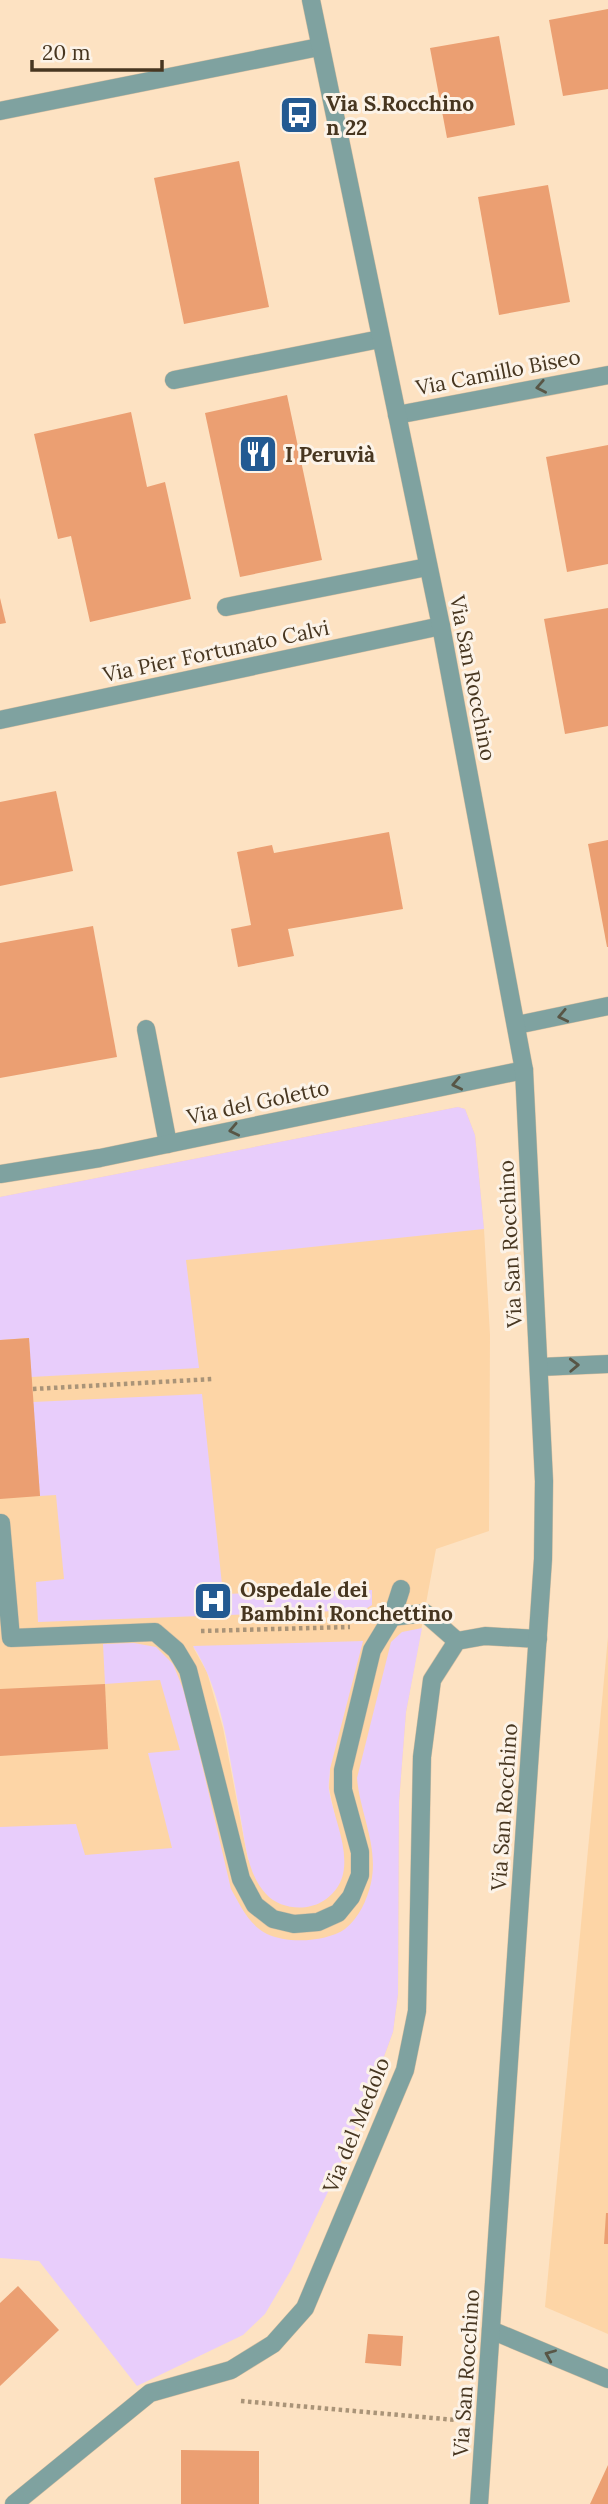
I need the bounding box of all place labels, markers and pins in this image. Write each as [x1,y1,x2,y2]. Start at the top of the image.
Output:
place label: Via S.Rocchino n 22 [326,90,474,141]
bus stop icon: Via S.Rocchino n 22 [278,94,320,136]
restaurant icon: I Peruvià [237,433,279,475]
place label: I Peruvià [285,441,375,468]
place label: Ospedale dei Bambini Ronchettino [240,1576,453,1627]
hospital icon: Ospedale dei Bambini Ronchettino [192,1580,234,1622]

